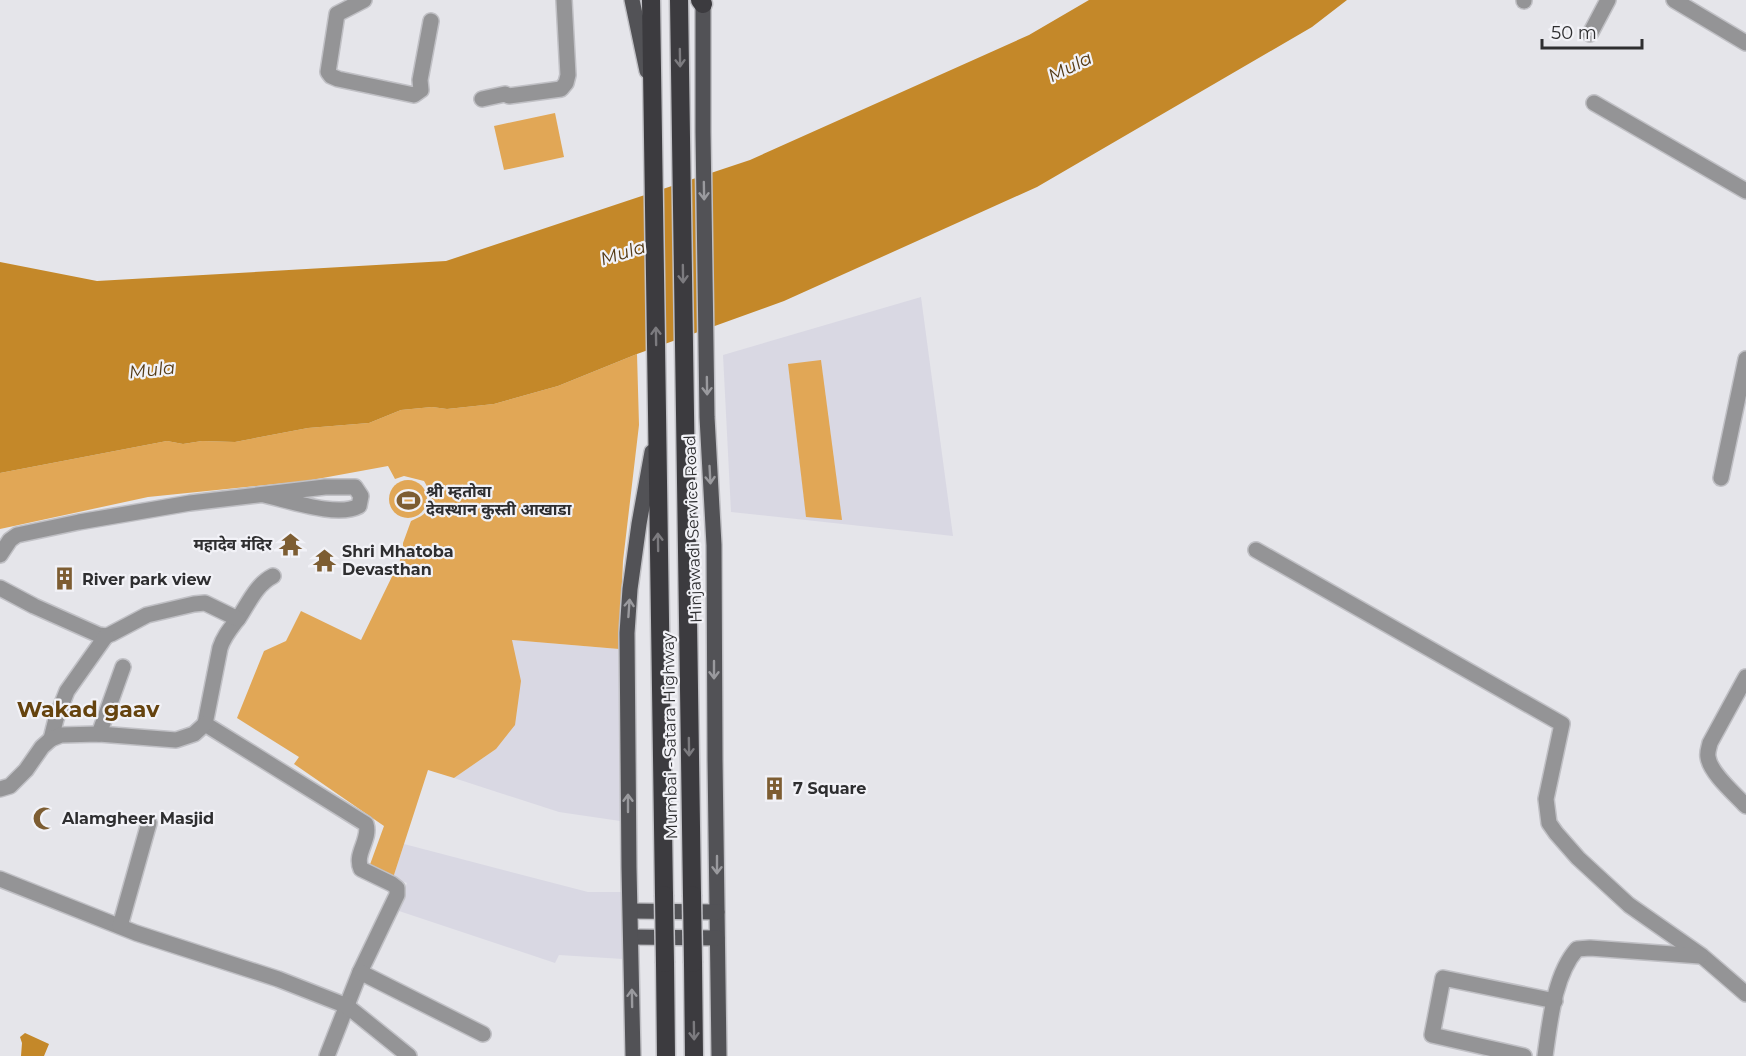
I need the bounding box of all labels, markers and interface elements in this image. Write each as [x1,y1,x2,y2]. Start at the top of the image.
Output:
scale bar [1542,12,1642,50]
text: 50 m [1551,22,1597,44]
water label: Mula [1044,47,1096,87]
one-way arrow [674,48,686,68]
one-way arrow [698,180,710,200]
water label: Mula [598,236,648,270]
one-way arrow [677,263,689,283]
one-way arrow [650,327,661,347]
water label: Mula [128,357,176,383]
one-way arrow [701,375,713,395]
street label: Hinjawadi Service Road [680,435,706,623]
one-way arrow [705,465,716,485]
place label: श्री म्हतोबा देवस्थान कुस्ती आखाडा [426,482,572,520]
sports icon: श्री म्हतोबा देवस्थान कुस्ती आखाडा [395,487,421,513]
temple icon: महादेव मंदिर [277,531,303,557]
one-way arrow [653,533,664,553]
place label: महादेव मंदिर [193,535,273,554]
place label: Shri Mhatoba Devasthan [342,542,454,579]
temple icon: Shri Mhatoba Devasthan [311,547,337,573]
building icon: River park view [51,566,77,592]
place label: River park view [82,570,211,589]
one-way arrow [624,598,635,618]
street label: Mumbai - Satara Highway [659,632,681,840]
one-way arrow [708,660,720,680]
district label: Wakad gaav [17,696,160,723]
one-way arrow [684,736,695,756]
building icon: 7 Square [762,775,788,801]
place label: 7 Square [793,779,866,798]
one-way arrow [622,793,634,813]
mosque icon: Alamgheer Masjid [31,805,57,831]
place label: Alamgheer Masjid [61,809,214,828]
one-way arrow [711,855,722,875]
one-way arrow [626,988,638,1008]
one-way arrow [688,1020,700,1040]

